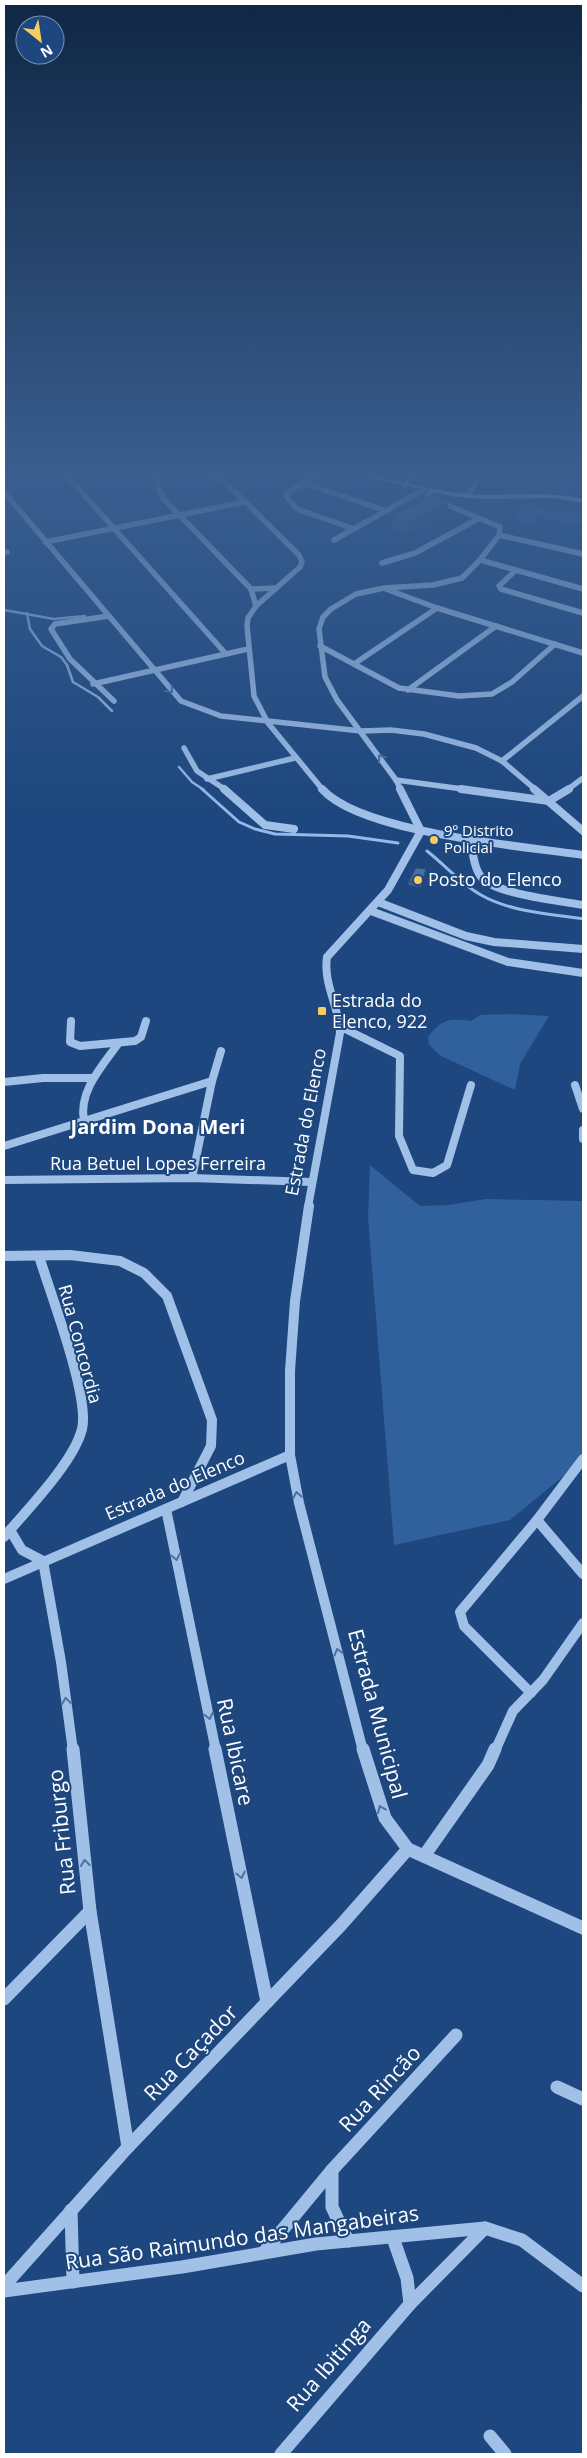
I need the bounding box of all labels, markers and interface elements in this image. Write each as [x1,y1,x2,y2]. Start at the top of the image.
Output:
north arrow [15,15,65,65]
text: N [37,41,56,63]
one-way arrow [164,684,173,693]
one-way arrow [378,754,387,764]
place label: 9º Distrito Policial [444,820,514,857]
marker: 9º Distrito Policial [428,834,440,846]
place label: Posto do Elenco [428,867,562,891]
marker: Posto do Elenco [412,874,424,886]
place label: Estrada do Elenco, 922 [332,988,427,1033]
marker: Estrada do Elenco, 922 [316,1005,328,1017]
street label: Estrada do Elenco [279,1046,331,1198]
district label: Jardim Dona Meri [69,1113,245,1140]
street label: Rua Betuel Lopes Ferreira [50,1151,266,1175]
street label: Rua Concordia [54,1282,108,1406]
street label: Estrada do Elenco [101,1445,248,1525]
one-way arrow [293,1490,303,1499]
one-way arrow [170,1553,181,1562]
street label: Estrada Municipal [342,1626,414,1802]
one-way arrow [334,1648,344,1656]
street label: Rua Ibicare [211,1696,261,1808]
one-way arrow [61,1697,72,1705]
one-way arrow [203,1712,213,1721]
street label: Rua Friburgo [40,1768,82,1896]
one-way arrow [377,1805,388,1814]
one-way arrow [80,1858,91,1866]
one-way arrow [235,1871,246,1880]
street label: Rua Caçador [137,1998,244,2107]
street label: Rua Rincão [332,2039,426,2138]
street label: Rua São Raimundo das Mangabeiras [63,2198,421,2276]
street label: Rua Ibitinga [280,2311,377,2417]

